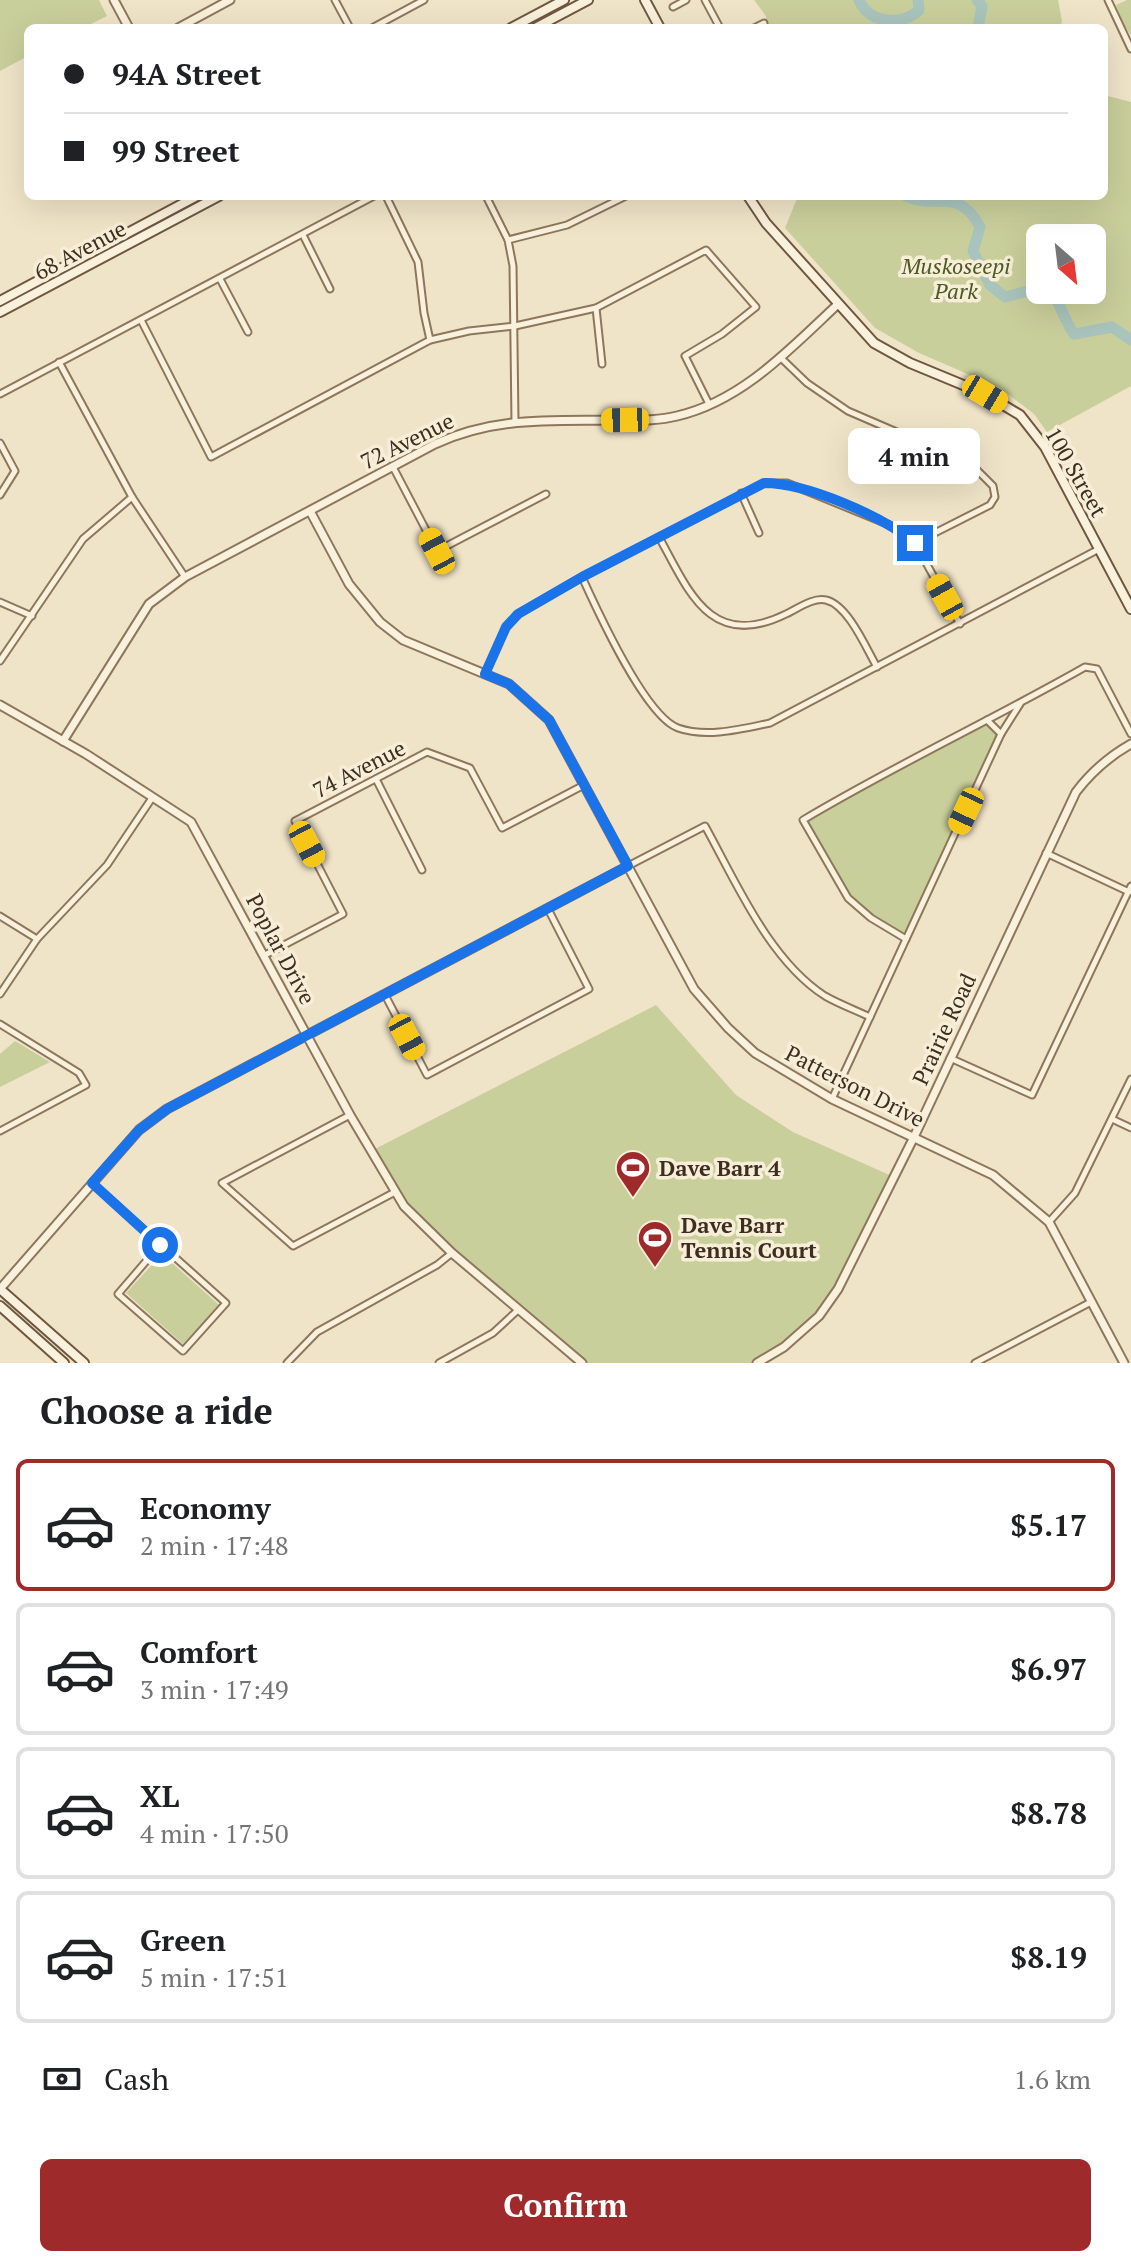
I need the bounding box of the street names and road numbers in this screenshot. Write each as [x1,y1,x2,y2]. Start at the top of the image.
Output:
street label: 68 Avenue [29,213,131,286]
street label: 72 Avenue [355,406,458,476]
street label: 100 Street [1039,422,1114,522]
street label: 74 Avenue [307,733,410,804]
street label: Poplar Drive [240,889,323,1009]
street label: Prairie Road [905,968,982,1089]
street label: Patterson Drive [781,1038,930,1133]

